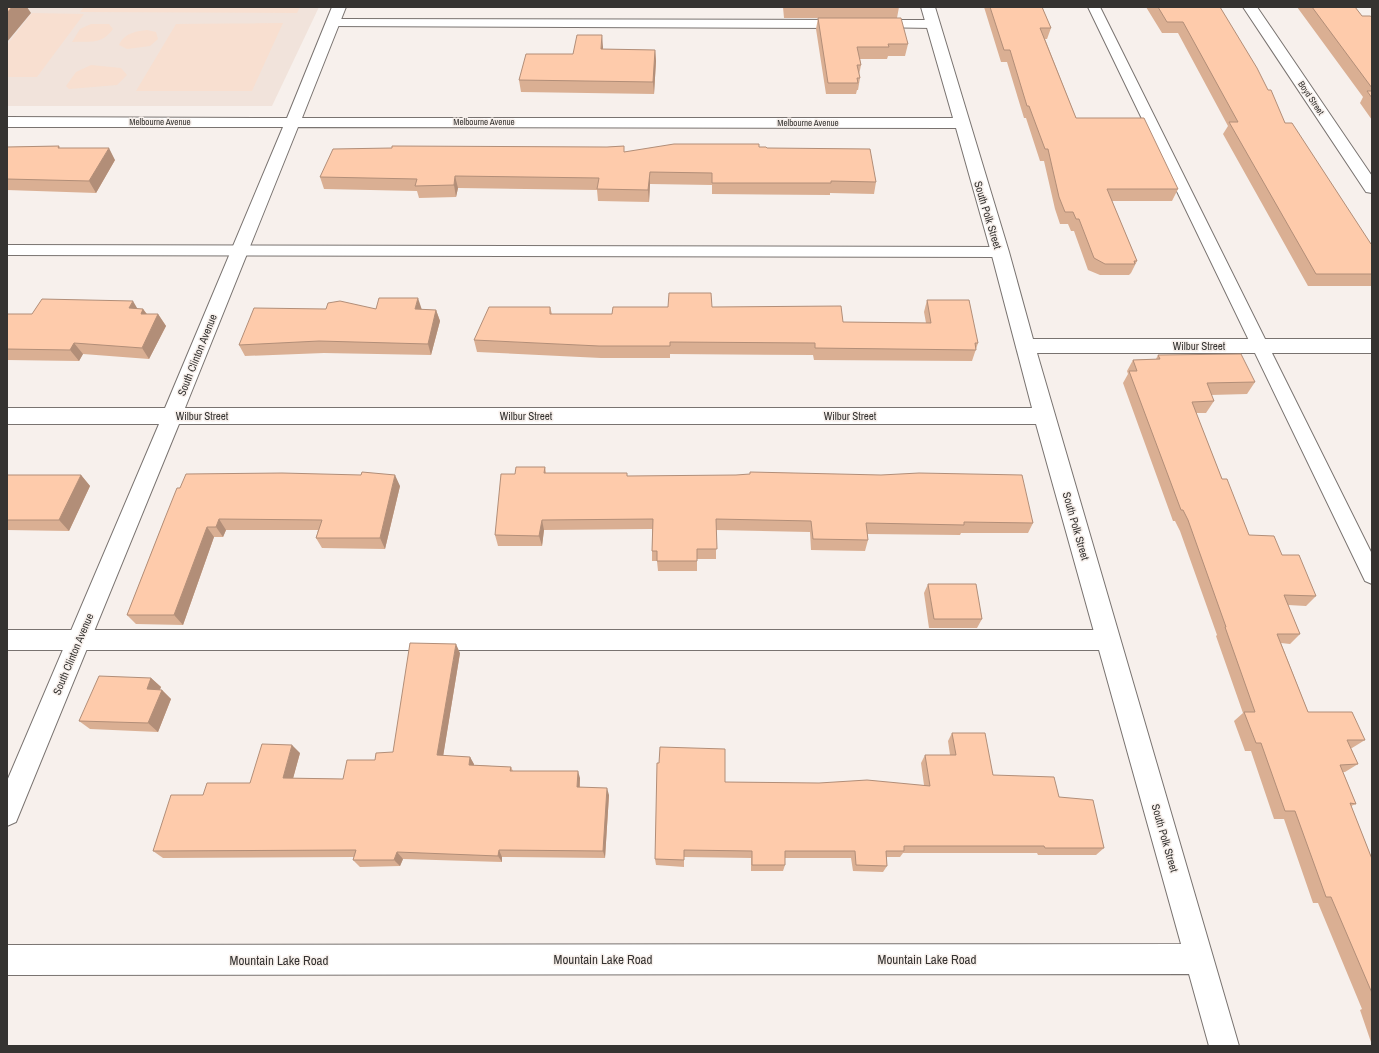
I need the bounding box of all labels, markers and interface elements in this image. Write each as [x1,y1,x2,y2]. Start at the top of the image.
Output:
street label: Boyd Street [1295,79,1327,117]
street label: Melbourne Avenue [129,116,191,128]
street label: Melbourne Avenue [453,116,515,128]
street label: Melbourne Avenue [777,117,839,129]
street label: South Polk Street [971,179,1005,251]
street label: South Clinton Avenue [174,312,220,398]
street label: Wilbur Street [1173,339,1226,353]
street label: Wilbur Street [176,409,229,423]
street label: Wilbur Street [500,409,553,423]
street label: Wilbur Street [824,409,877,423]
street label: South Polk Street [1060,490,1093,562]
street label: South Clinton Avenue [50,611,96,697]
street label: South Polk Street [1149,802,1182,874]
street label: Mountain Lake Road [554,951,653,968]
street label: Mountain Lake Road [878,951,977,968]
street label: Mountain Lake Road [230,952,329,969]

